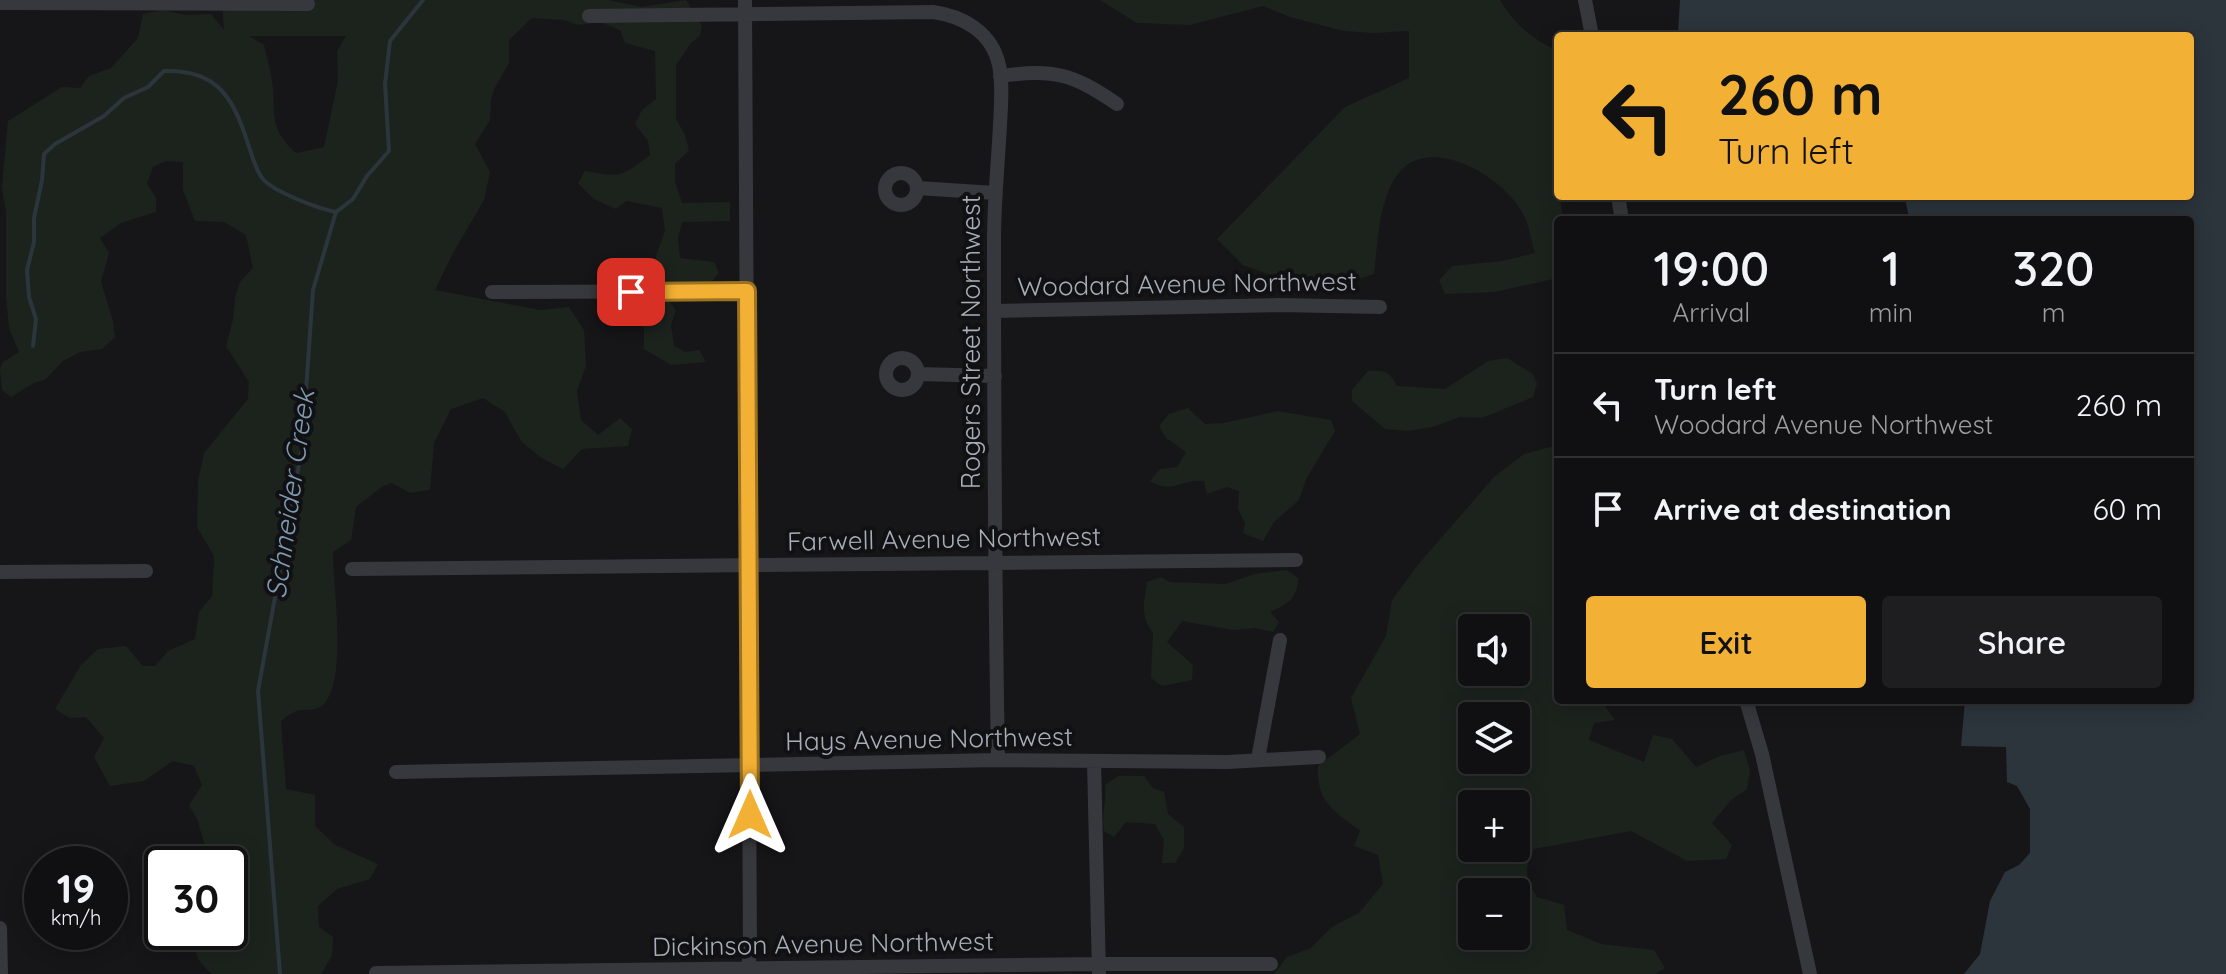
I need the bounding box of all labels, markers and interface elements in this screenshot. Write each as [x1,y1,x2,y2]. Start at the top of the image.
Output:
text: 260 m [1718,59,1883,129]
icon: left [1586,64,1690,168]
text: Turn left [1718,128,1854,173]
street label: Rogers Street Northwest [954,195,987,489]
text: 19:00 [1654,238,1769,298]
text: 1 [1882,238,1900,298]
text: 320 [2013,238,2094,298]
pin [597,258,665,326]
street label: Woodard Avenue Northwest [1017,264,1357,303]
icon: arrive [609,270,653,314]
text: Arrival [1672,296,1750,329]
text: min [1869,296,1913,329]
text: m [2042,296,2065,329]
text: Turn left [1654,370,1777,408]
icon: left [1586,383,1630,427]
water label: Schneider Creek [258,384,322,601]
text: 260 m [2076,386,2162,424]
text: Woodard Avenue Northwest [1654,408,1993,441]
icon: arrive [1586,487,1630,531]
text: Arrive at destination [1654,490,1952,528]
text: 60 m [2092,490,2162,528]
street label: Farwell Avenue Northwest [787,519,1101,558]
button: Exit [1586,596,1866,688]
button: Share [1882,596,2162,688]
map controls [1458,614,1530,950]
button: sound [1458,614,1530,686]
button: layers [1458,702,1530,774]
street label: Hays Avenue Northwest [785,719,1073,758]
position arrow [708,773,792,857]
button: + [1458,790,1530,862]
speed limit sign: 30 [144,846,248,950]
text: 19 [57,863,95,913]
button: − [1458,878,1530,950]
text: km/h [51,905,101,930]
street label: Dickinson Avenue Northwest [652,924,994,963]

